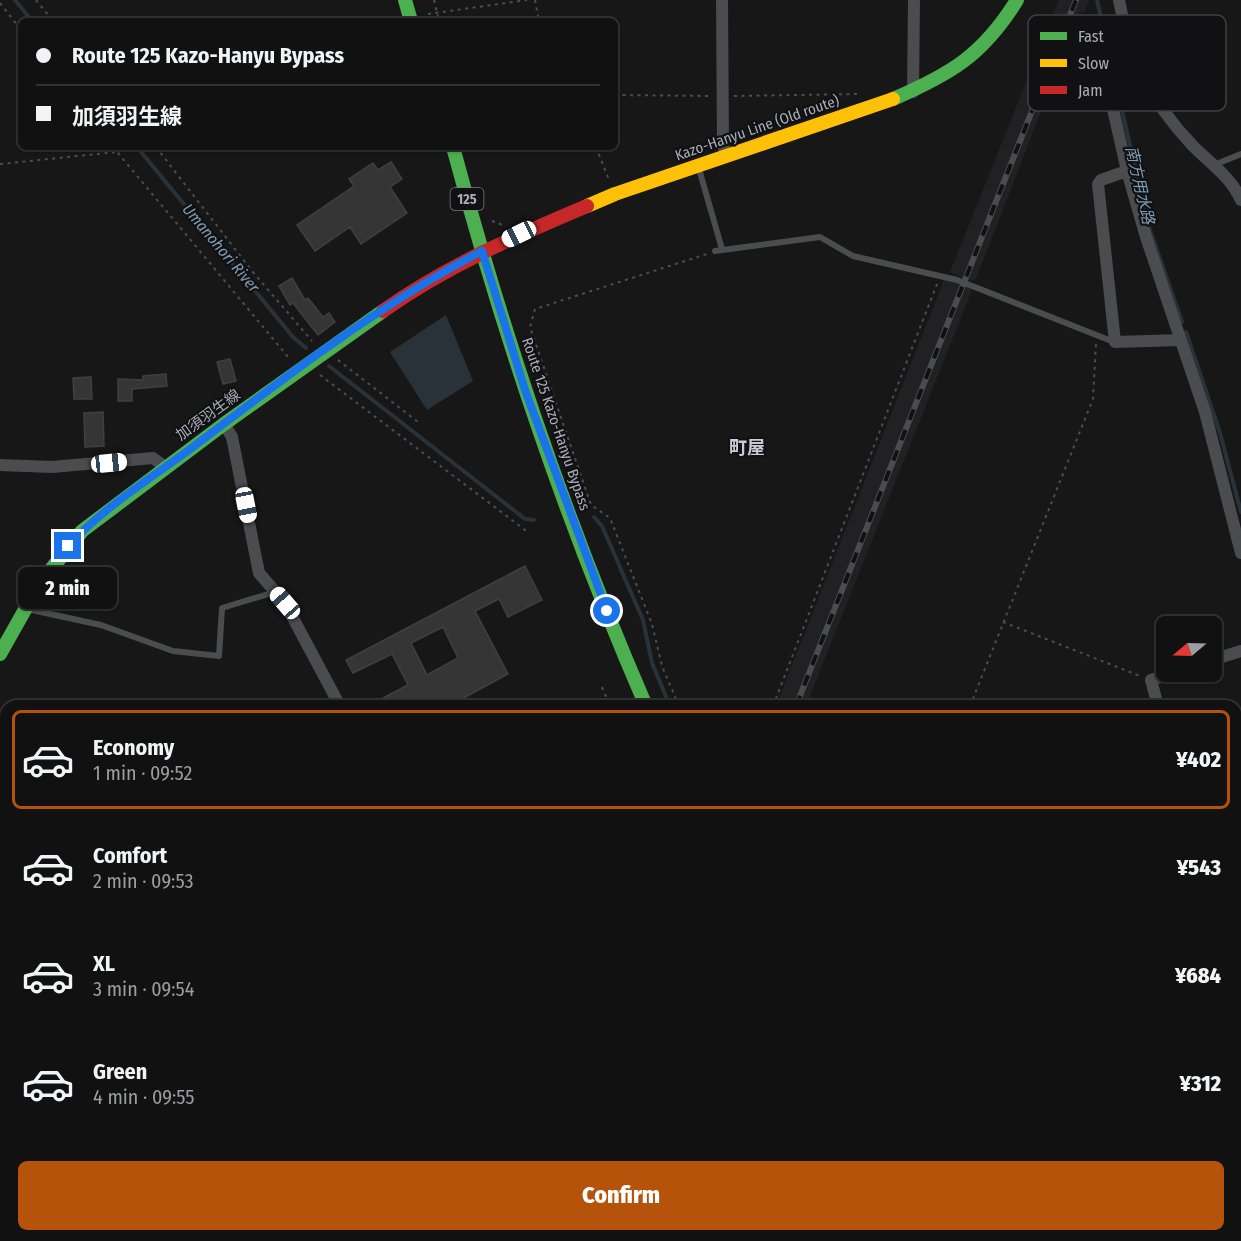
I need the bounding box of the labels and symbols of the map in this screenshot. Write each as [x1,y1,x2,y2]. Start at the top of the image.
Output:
legend [1028,15,1226,111]
text: Fast [1078,27,1105,46]
text: Slow [1078,54,1109,73]
text: Jam [1078,81,1103,100]
street label: Kazo-Hanyu Line (Old route) [673,91,841,165]
water label: 南方用水路 [1122,144,1159,228]
road number: 125 [450,188,484,210]
water label: Umanohori River [179,200,264,296]
car [499,218,539,250]
street label: Route 125 Kazo-Hanyu Bypass [518,335,594,513]
street label: 加須羽生線 [172,386,244,444]
district label: 町屋 [729,437,765,459]
car [90,452,128,474]
car [234,486,258,524]
route end [54,532,81,559]
callout: 2 min [19,567,118,609]
car [266,584,304,622]
route start [593,597,620,624]
north arrow [1156,616,1222,682]

